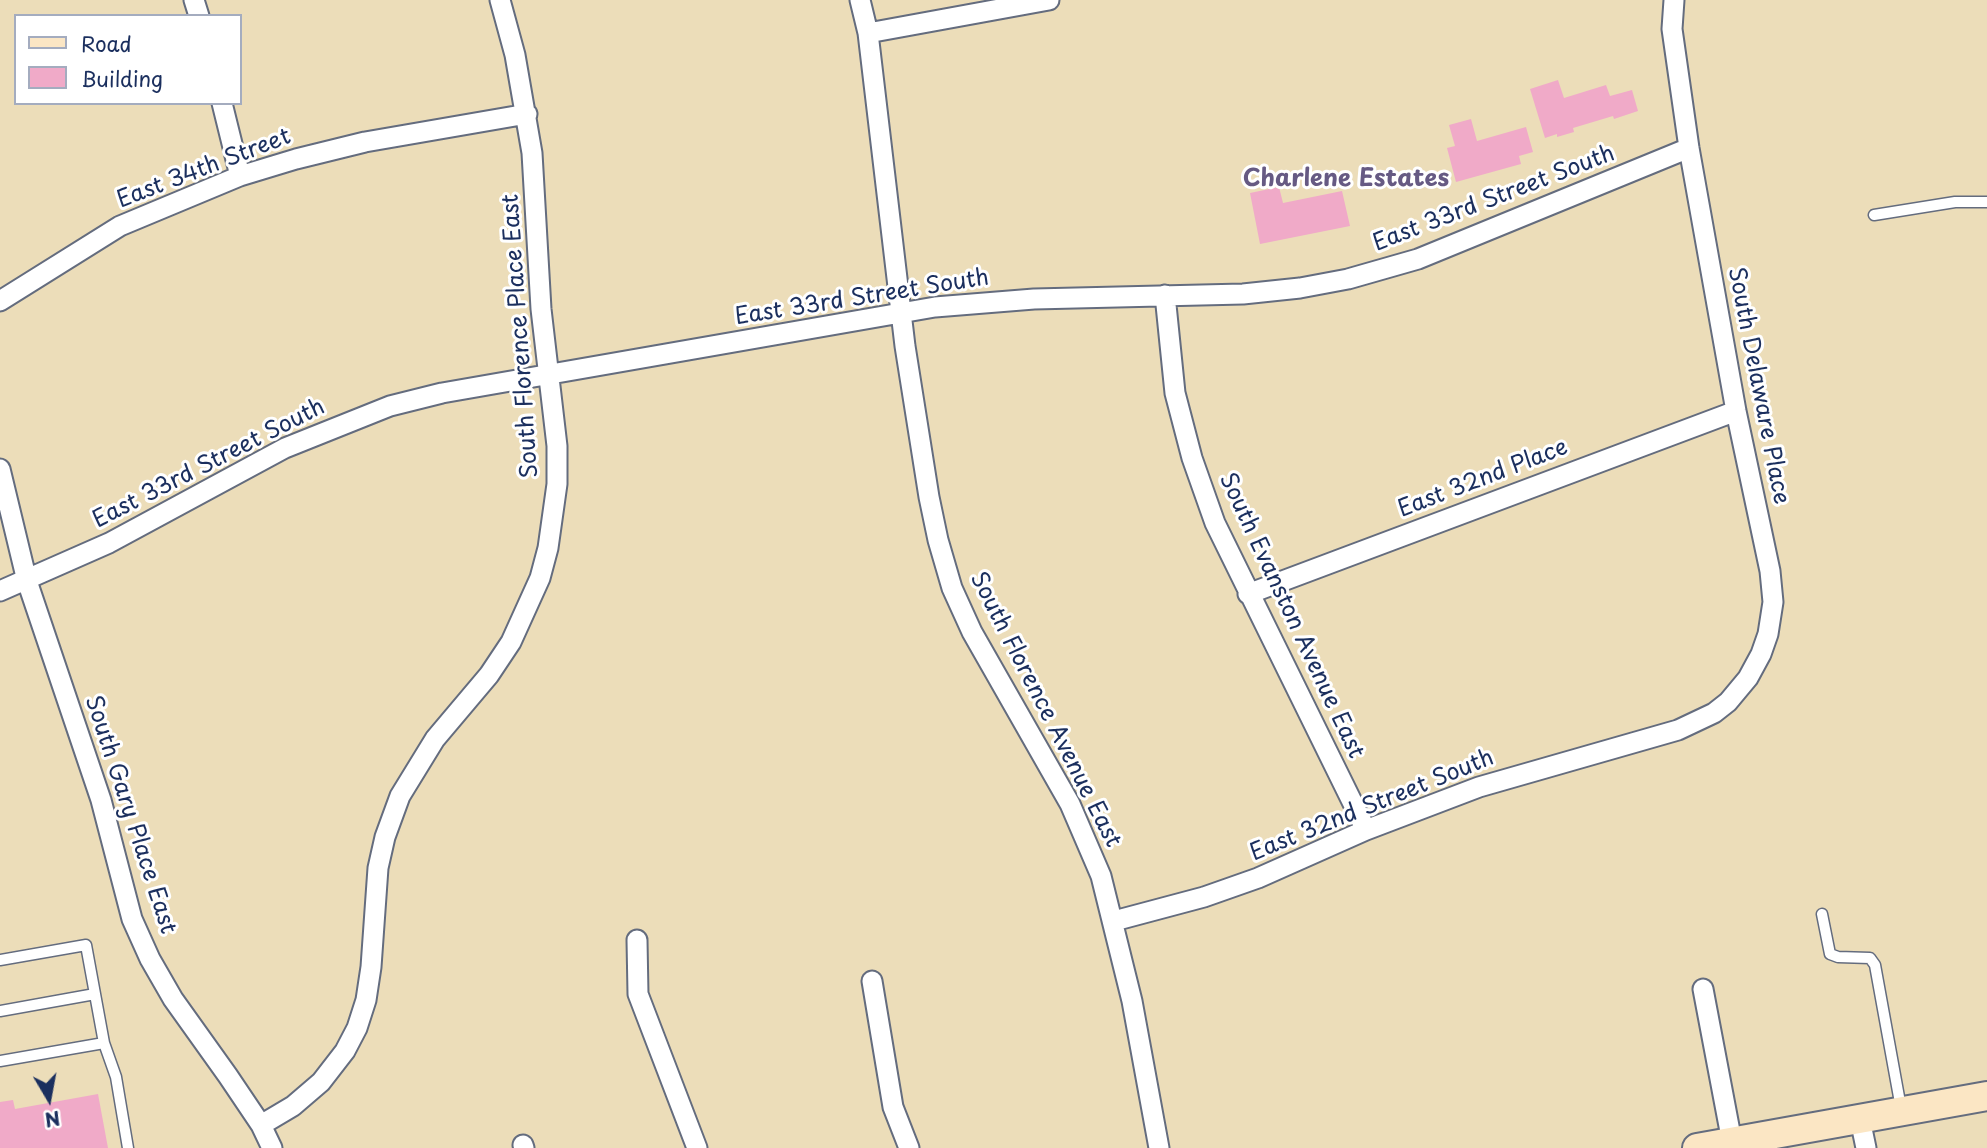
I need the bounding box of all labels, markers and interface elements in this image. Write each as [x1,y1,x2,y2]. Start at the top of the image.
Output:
legend [14,14,242,105]
text: Road [81,27,132,59]
text: Building [81,62,163,94]
street label: East 34th Street [113,123,295,215]
street label: East 33rd Street South [1369,140,1619,258]
district label: Charlene Estates [1243,165,1449,193]
street label: South Florence Place East [497,193,545,479]
street label: East 33rd Street South [733,264,991,332]
street label: South Delaware Place [1721,265,1795,507]
street label: East 33rd Street South [88,393,330,535]
street label: East 32nd Place [1394,434,1572,524]
street label: South Evanston Avenue East [1213,469,1369,763]
street label: South Florence Avenue East [964,568,1126,852]
street label: South Gary Place East [78,693,182,937]
street label: East 32nd Street South [1246,744,1498,868]
north arrow [14,1064,84,1134]
text: N [43,1105,62,1135]

